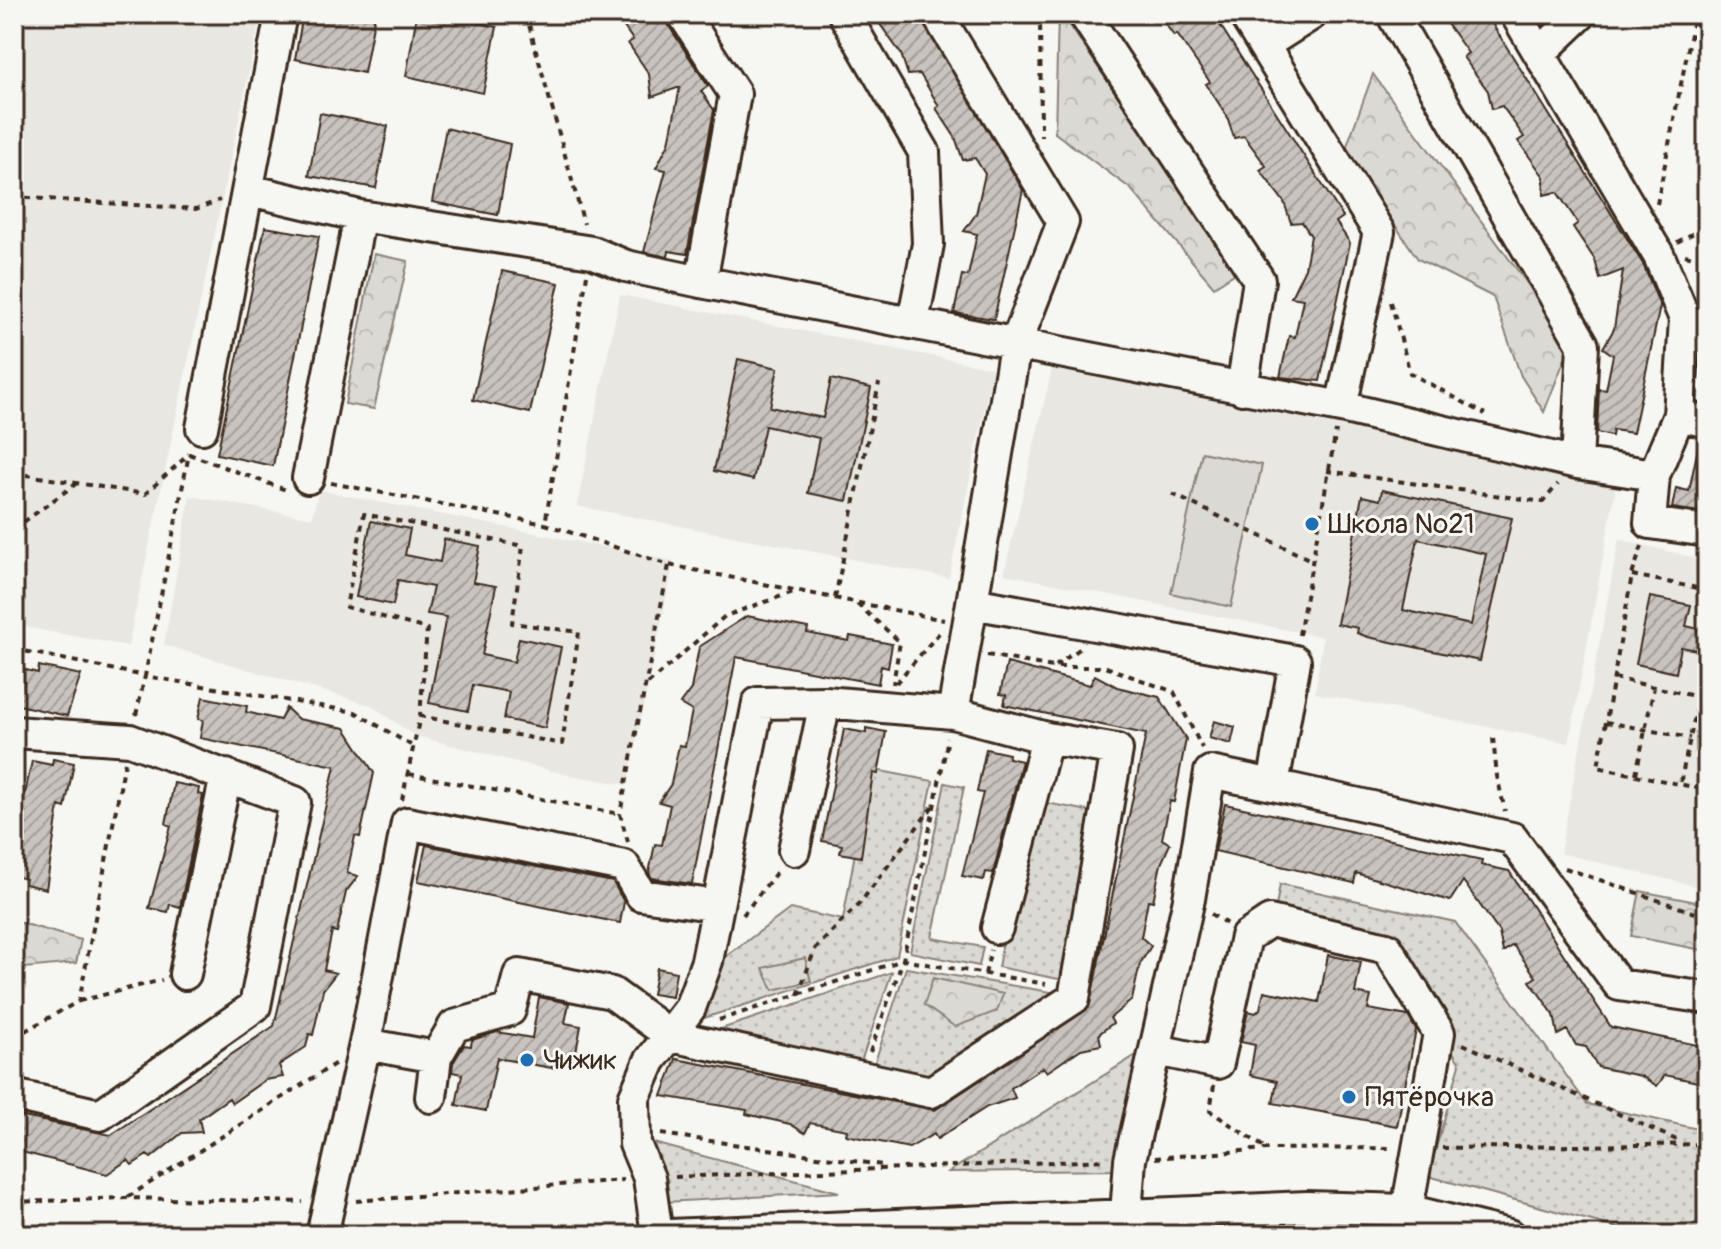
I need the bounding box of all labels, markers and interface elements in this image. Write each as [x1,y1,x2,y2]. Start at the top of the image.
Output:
place label: Школа №21 [1328,507,1475,542]
marker: Школа №21 [1303,515,1321,533]
place label: Чижик [543,1043,617,1078]
marker: Чижик [518,1051,536,1069]
place label: Пятёрочка [1365,1080,1494,1115]
marker: Пятёрочка [1340,1088,1358,1106]

